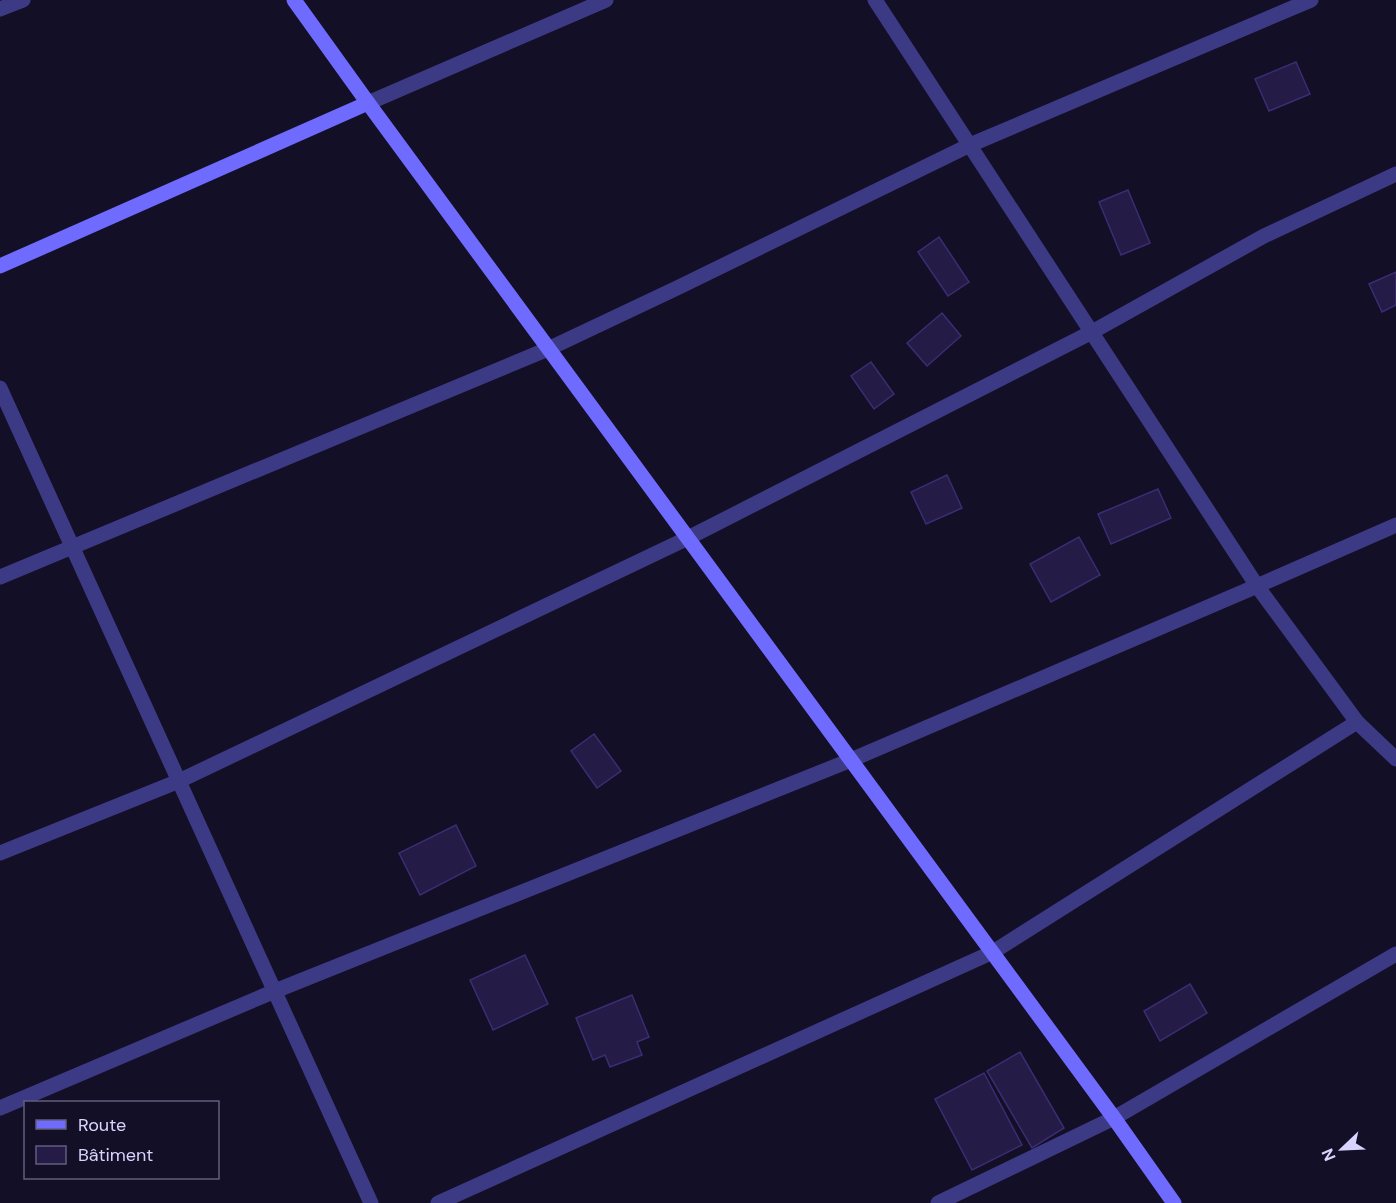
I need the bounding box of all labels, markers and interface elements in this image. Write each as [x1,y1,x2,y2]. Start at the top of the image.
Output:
legend [24,1101,219,1179]
text: Route [78,1113,126,1137]
north arrow [1312,1119,1372,1179]
text: Bâtiment [78,1143,153,1167]
text: N [1317,1145,1341,1164]

